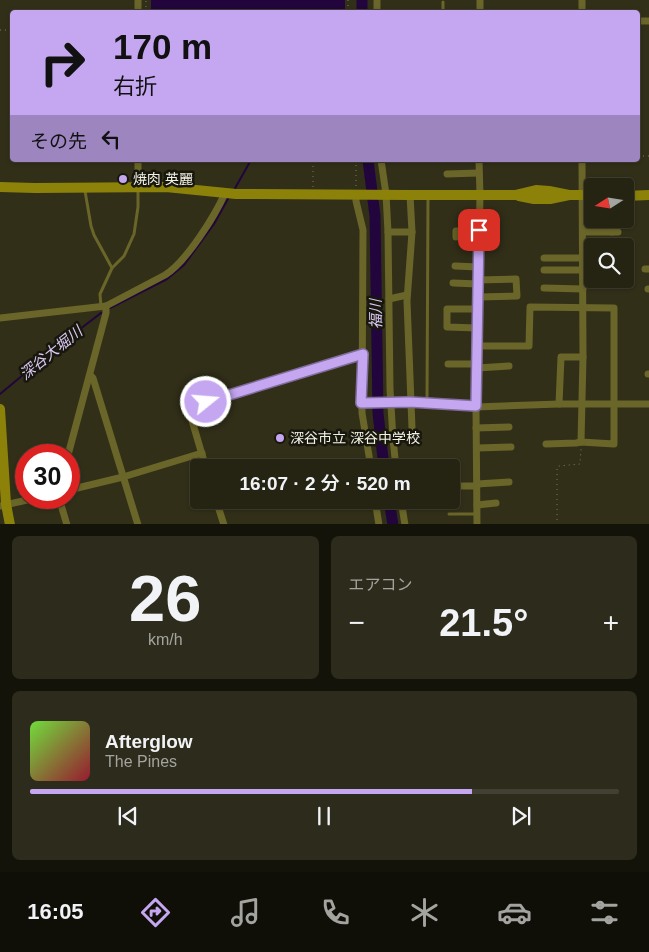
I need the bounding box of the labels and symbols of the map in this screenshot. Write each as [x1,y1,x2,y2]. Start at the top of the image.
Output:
place label: 焼肉 英麗 [133,171,193,187]
marker: 焼肉 英麗 [117,173,129,185]
north arrow [584,178,634,228]
pin [458,209,500,251]
water label: 福川 [367,297,384,329]
water label: 深谷大堀川 [16,321,87,383]
position arrow [179,375,231,427]
place label: 深谷市立 深谷中学校 [290,430,420,446]
marker: 深谷市立 深谷中学校 [274,432,286,444]
speed limit sign: 30 [15,444,80,509]

